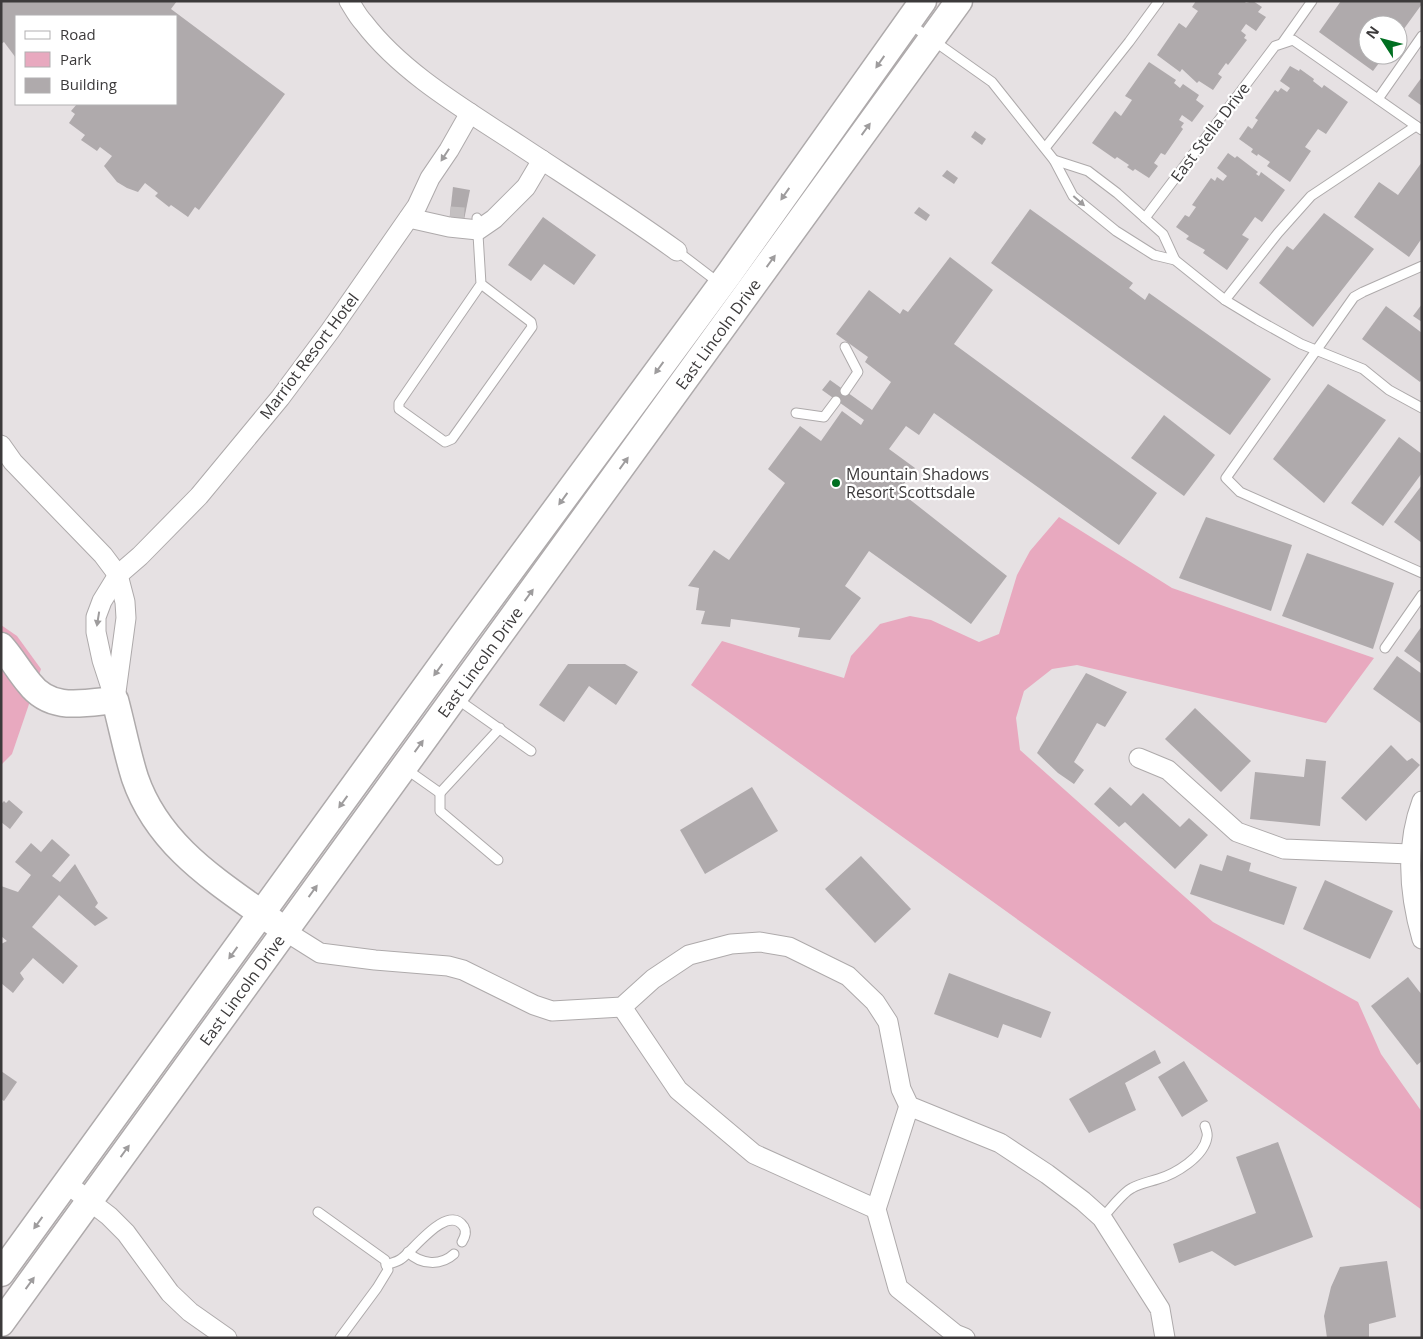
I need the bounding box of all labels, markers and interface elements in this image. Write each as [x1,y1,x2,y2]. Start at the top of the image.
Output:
legend [15,15,178,105]
north arrow [1358,15,1408,65]
text: N [1361,22,1383,42]
text: Road [60,24,96,44]
text: Park [60,49,91,69]
one-way arrow [875,55,885,69]
text: Building [60,74,117,94]
street label: East Stella Drive [1165,78,1255,186]
one-way arrow [861,122,871,136]
one-way arrow [440,148,450,161]
one-way arrow [780,187,791,200]
one-way arrow [1073,195,1086,206]
one-way arrow [766,254,776,268]
street label: East Lincoln Drive [670,274,766,394]
street label: Marriot Resort Hotel [254,288,364,424]
one-way arrow [654,361,664,375]
one-way arrow [619,456,629,470]
place label: Mountain Shadows Resort Scottsdale [846,463,989,503]
marker: Mountain Shadows Resort Scottsdale [830,477,842,489]
one-way arrow [558,492,568,506]
one-way arrow [524,588,534,602]
street label: East Lincoln Drive [432,602,528,722]
one-way arrow [93,611,101,627]
one-way arrow [433,663,443,677]
one-way arrow [414,739,424,752]
one-way arrow [338,795,348,809]
one-way arrow [308,885,319,898]
street label: East Lincoln Drive [194,930,290,1050]
one-way arrow [229,947,239,960]
one-way arrow [120,1144,130,1158]
one-way arrow [32,1216,43,1229]
one-way arrow [25,1276,35,1290]

